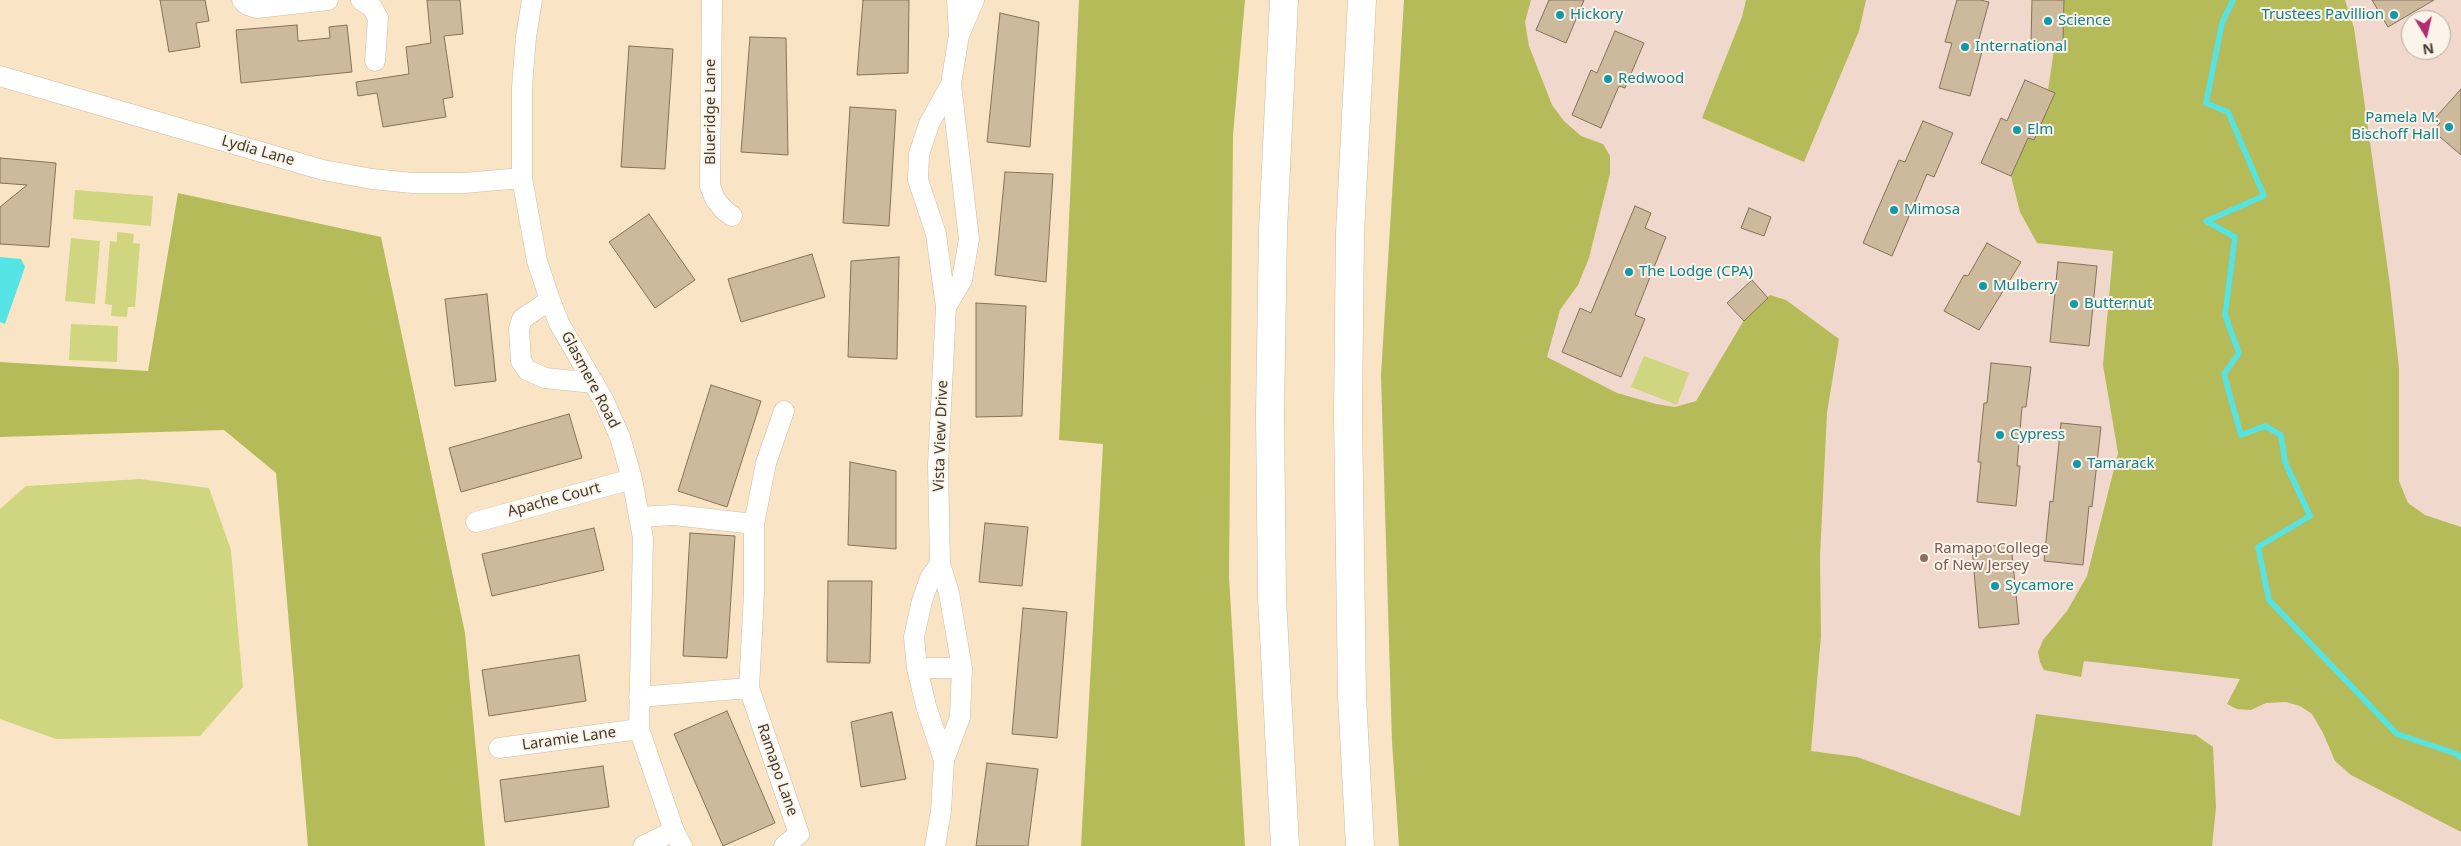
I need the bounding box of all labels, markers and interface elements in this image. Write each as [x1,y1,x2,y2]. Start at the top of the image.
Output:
place label: Hickory [1570,6,1623,24]
place label: Trustees Pavillion [2261,6,2384,24]
marker: Hickory [1554,9,1566,21]
marker: Trustees Pavillion [2388,9,2400,21]
north arrow [2401,10,2451,60]
place label: Science [2058,12,2111,30]
marker: Science [2042,15,2054,27]
place label: International [1975,38,2067,56]
text: N [2421,39,2435,60]
marker: International [1959,41,1971,53]
street label: Blueridge Lane [702,59,720,165]
place label: Redwood [1618,70,1684,88]
marker: Redwood [1602,73,1614,85]
place label: Pamela M. Bischoff Hall [2351,109,2439,144]
place label: Elm [2027,121,2053,139]
marker: Pamela M. Bischoff Hall [2443,121,2455,133]
marker: Elm [2011,124,2023,136]
street label: Lydia Lane [220,132,296,170]
place label: Mimosa [1904,201,1960,219]
marker: Mimosa [1888,204,1900,216]
place label: The Lodge (CPA) [1639,263,1753,281]
marker: The Lodge (CPA) [1623,266,1635,278]
place label: Mulberry [1993,277,2057,295]
marker: Mulberry [1977,280,1989,292]
place label: Butternut [2084,295,2152,313]
marker: Butternut [2068,298,2080,310]
street label: Glasmere Road [557,328,623,432]
street label: Vista View Drive [930,380,952,492]
place label: Cypress [2010,426,2065,444]
marker: Cypress [1994,429,2006,441]
place label: Tamarack [2087,455,2155,473]
marker: Tamarack [2071,458,2083,470]
street label: Apache Court [506,479,602,521]
place label: Ramapo College of New Jersey [1934,540,2049,575]
marker: Ramapo College of New Jersey [1918,552,1930,564]
place label: Sycamore [2005,577,2074,595]
marker: Sycamore [1989,580,2001,592]
street label: Ramapo Lane [753,722,801,818]
street label: Laramie Lane [521,723,617,755]

